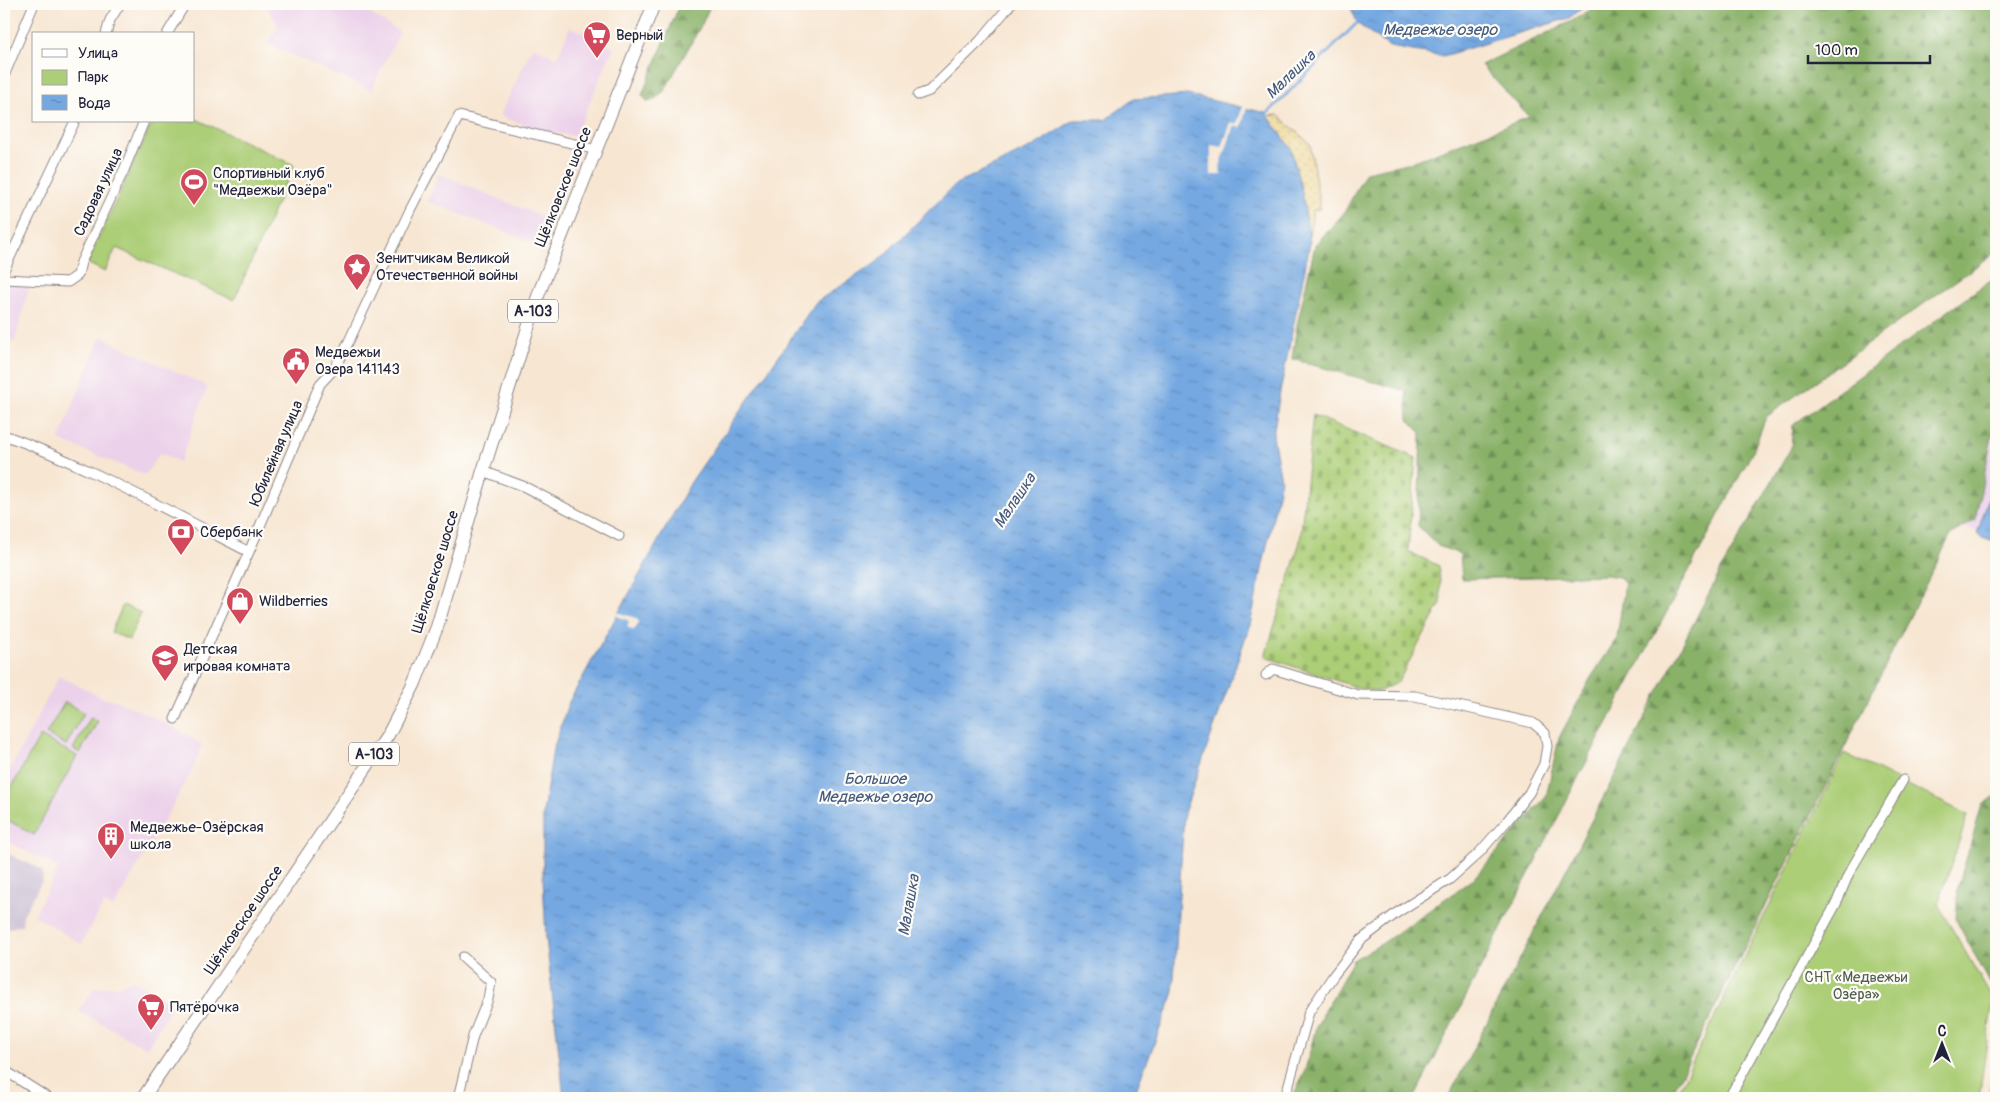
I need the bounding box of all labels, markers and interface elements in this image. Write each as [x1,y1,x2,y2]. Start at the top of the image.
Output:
supermarket icon: Верный [582,20,612,59]
water label: Медвежье озеро [1383,20,1498,40]
place label: Верный [616,26,663,45]
legend [32,32,195,122]
scale bar [1808,32,1930,64]
text: 100 m [1815,41,1858,60]
text: Улица [78,44,118,63]
water label: Малашка [1262,45,1321,103]
text: Парк [78,68,109,87]
text: Вода [78,94,111,113]
street label: Щёлковское шоссе [531,124,596,250]
street label: Садовая улица [70,145,127,239]
place label: Спортивный клуб "Медвежьи Озёра" [213,164,333,200]
sports icon: Спортивный клуб "Медвежьи Озёра" [179,167,209,206]
place label: Зенитчикам Великой Отечественной войны [376,249,518,285]
place icon: Зенитчикам Великой Отечественной войны [342,252,372,291]
road number: А-103 [508,300,558,322]
place label: Медвежьи Озера 141143 [315,343,400,379]
public building icon: Медвежьи Озера 141143 [281,346,311,385]
street label: Юбилейная улица [246,398,307,509]
water label: Малашка [989,468,1041,532]
street label: Щёлковское шоссе [408,508,463,636]
bank icon: Сбербанк [166,517,196,556]
place label: Сбербанк [200,523,263,542]
shop icon: Wildberries [225,586,255,625]
place label: Wildberries [259,592,328,611]
place label: Детская игровая комната [183,640,290,676]
school or university icon: Детская игровая комната [150,643,180,682]
road number: А-103 [349,742,399,766]
water label: Большое Медвежье озеро [818,769,933,807]
place label: Медвежье-Озёрская школа [130,818,264,854]
building icon: Медвежье-Озёрская школа [96,821,126,860]
street label: Щёлковское шоссе [200,861,287,979]
water label: Малашка [894,871,924,937]
park label: СНТ «Медвежьи Озёра» [1805,968,1908,1004]
supermarket icon: Пятёрочка [136,992,166,1031]
place label: Пятёрочка [170,998,239,1017]
north arrow [1918,1020,1968,1070]
text: С [1938,1023,1947,1040]

